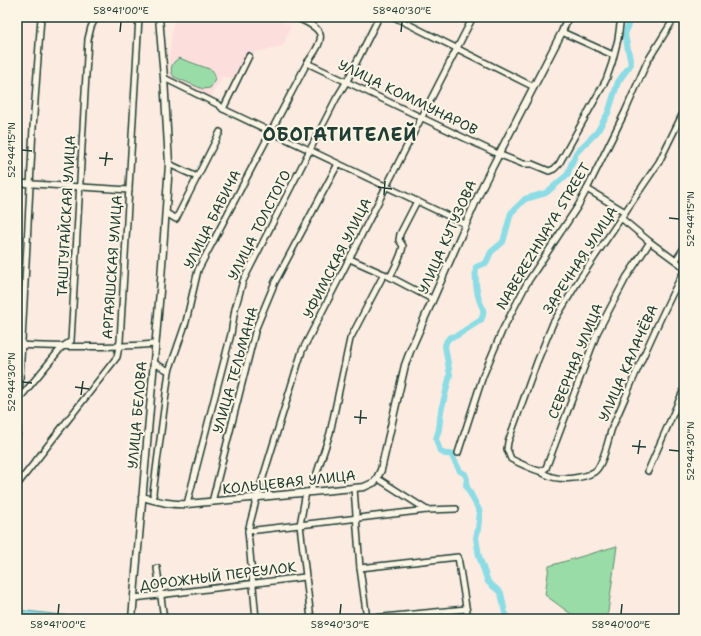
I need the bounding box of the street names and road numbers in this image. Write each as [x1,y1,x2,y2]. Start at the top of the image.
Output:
street label: УЛИЦА КОММУНАРОВ [335,55,481,139]
street label: ТАШТУГАЙСКАЯ УЛИЦА [53,135,79,297]
street label: NABEREZHNAYA STREET [492,159,594,313]
street label: УЛИЦА БАБИЧА [179,166,245,272]
street label: УЛИЦА ТОЛСТОГО [223,167,295,283]
street label: УЛИЦА КУТУЗОВА [414,177,480,297]
street label: АРГАЯШСКАЯ УЛИЦА [98,194,126,340]
street label: УФИМСКАЯ УЛИЦА [299,195,375,321]
street label: ЗАРЕЧНАЯ УЛИЦА [539,203,621,317]
street label: СЕВЕРНАЯ УЛИЦА [544,301,606,421]
street label: УЛИЦА КАЛАЧЁВА [594,302,662,424]
street label: УЛИЦА ТЕЛЬМАНА [208,305,262,435]
street label: УЛИЦА БЕЛОВА [123,361,151,469]
street label: КОЛЬЦЕВАЯ УЛИЦА [221,466,357,498]
street label: ДОРОЖНЫЙ ПЕРЕУЛОК [138,557,298,595]

